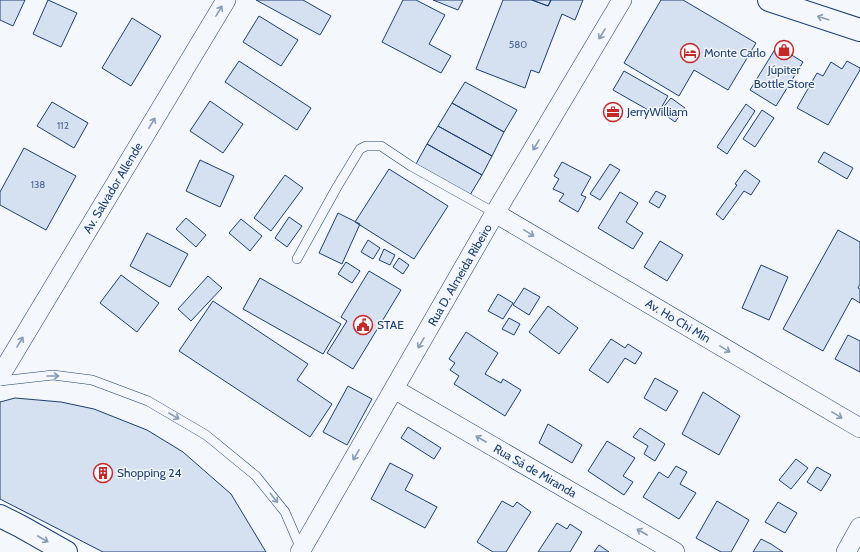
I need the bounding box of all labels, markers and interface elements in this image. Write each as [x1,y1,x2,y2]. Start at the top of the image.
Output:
one-way arrow [215,5,223,17]
one-way arrow [817,14,830,21]
one-way arrow [597,28,605,40]
house number: 580 [509,38,527,51]
shop icon: Júpiter Bottle Store [773,39,795,61]
hotel icon: Monte Carlo [679,42,701,64]
place label: Monte Carlo [704,45,766,60]
place label: Júpiter Bottle Store [754,62,814,91]
office icon: JerryWilliam [602,101,624,123]
place label: JerryWilliam [626,104,688,119]
one-way arrow [148,117,156,129]
house number: 112 [57,119,69,132]
one-way arrow [531,139,539,151]
street label: Av. Salvador Allende [80,140,146,236]
house number: 138 [31,178,45,191]
street label: Rua D. Almeida Ribeiro [424,221,495,328]
one-way arrow [523,229,535,237]
street label: Av. Ho Chi Min [643,295,714,346]
public building icon: STAE [352,314,374,336]
place label: STAE [377,317,404,332]
one-way arrow [417,336,425,348]
one-way arrow [16,337,24,348]
one-way arrow [719,345,731,353]
one-way arrow [46,372,59,380]
one-way arrow [831,411,843,419]
one-way arrow [168,413,180,421]
one-way arrow [475,435,487,443]
street label: Rua Sá de Miranda [491,441,580,501]
one-way arrow [352,449,360,461]
building icon: Shopping 24 [92,462,114,484]
place label: Shopping 24 [117,465,182,480]
one-way arrow [269,493,278,504]
one-way arrow [636,528,648,536]
one-way arrow [37,535,49,543]

